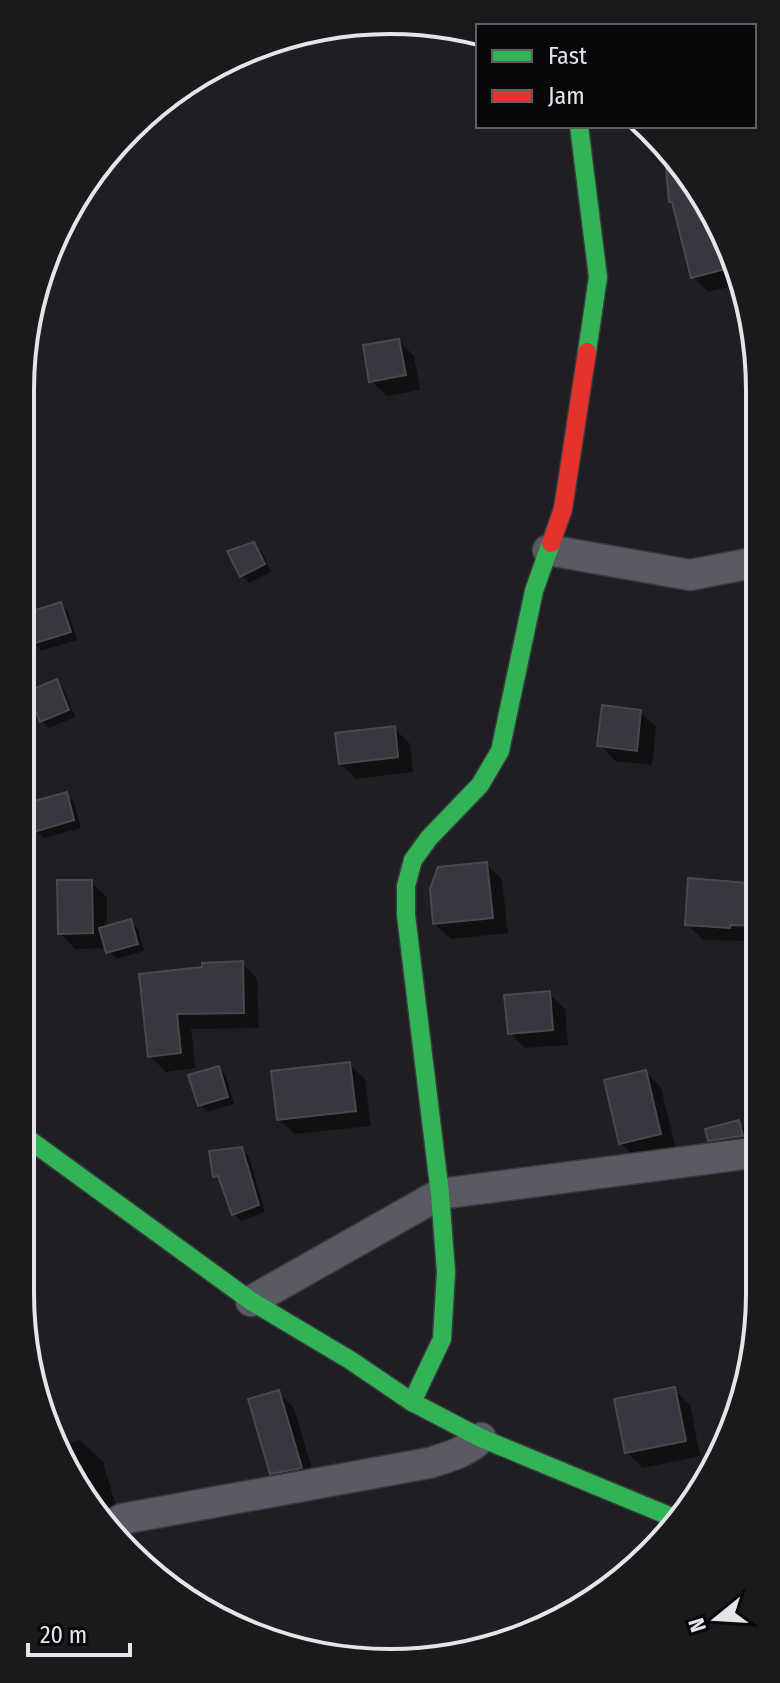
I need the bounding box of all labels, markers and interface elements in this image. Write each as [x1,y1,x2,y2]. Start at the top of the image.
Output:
legend [476,24,756,128]
text: Fast [548,42,587,70]
text: Jam [548,82,585,110]
north arrow [676,1579,756,1659]
scale bar [28,1607,130,1657]
text: N [683,1615,712,1635]
text: 20 m [40,1621,87,1649]

